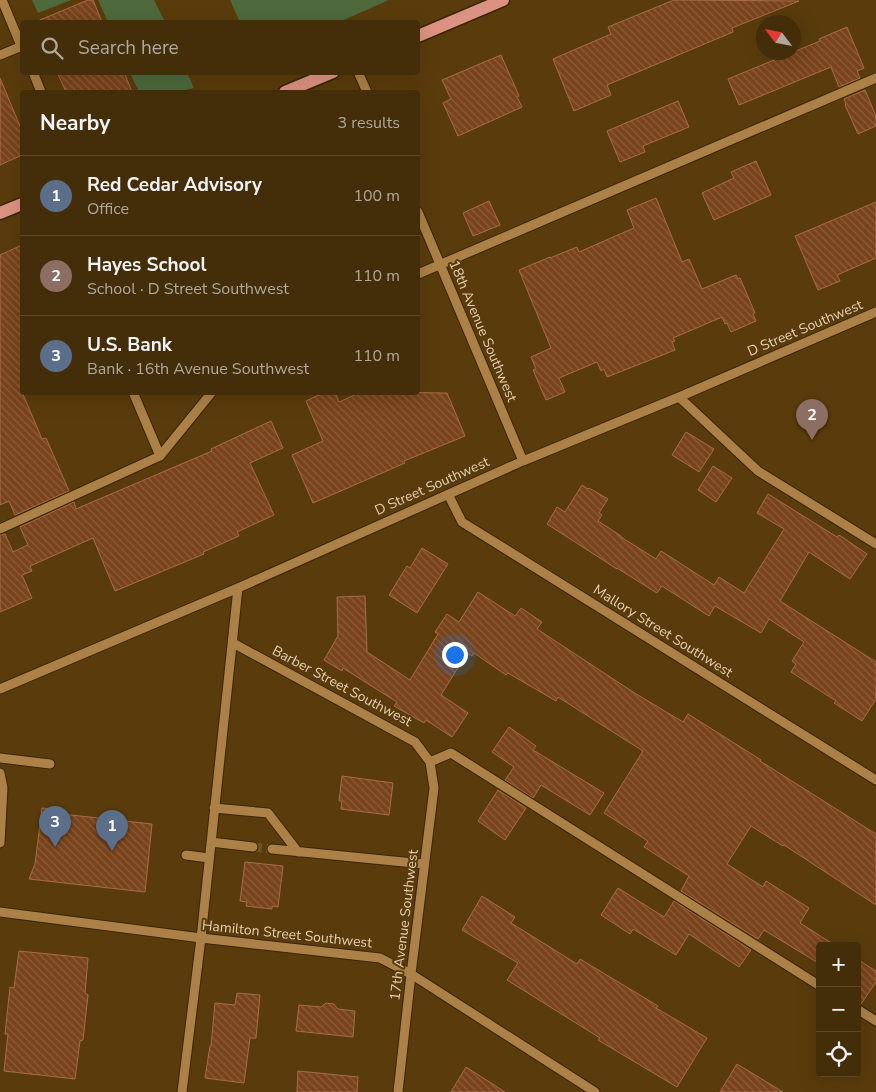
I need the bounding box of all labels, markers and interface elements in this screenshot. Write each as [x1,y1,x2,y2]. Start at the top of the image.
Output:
north arrow [756,15,801,60]
search box [20,20,420,75]
icon: search [38,34,66,62]
text: Search here [78,35,179,61]
text: Nearby [40,109,110,137]
text: 3 results [338,112,400,134]
text: Red Cedar Advisory [87,172,262,198]
text: 1 [51,185,61,207]
text: 100 m [353,185,400,207]
text: Office [87,198,129,220]
text: Hayes School [87,252,207,278]
street label: 18th Avenue Southwest [445,257,522,405]
text: 2 [51,265,61,287]
text: 110 m [353,265,400,287]
text: School · D Street Southwest [87,278,289,300]
street label: D Street Southwest [744,295,866,361]
text: U.S. Bank [87,332,172,358]
text: 3 [51,345,61,367]
text: 110 m [353,345,400,367]
text: Bank · 16th Avenue Southwest [87,358,309,380]
pin: 2 [796,399,828,440]
street label: D Street Southwest [372,452,492,520]
street label: Mallory Street Southwest [590,580,736,682]
street label: Barber Street Southwest [269,641,415,731]
your location [442,642,468,668]
pin: 3 [39,806,71,847]
pin: 1 [96,810,128,851]
street label: 17th Avenue Southwest [385,848,423,1002]
street label: Hamilton Street Southwest [201,916,373,952]
map controls [816,942,861,1077]
button: + [816,942,861,987]
button: − [816,987,861,1032]
button: locate [816,1032,861,1077]

